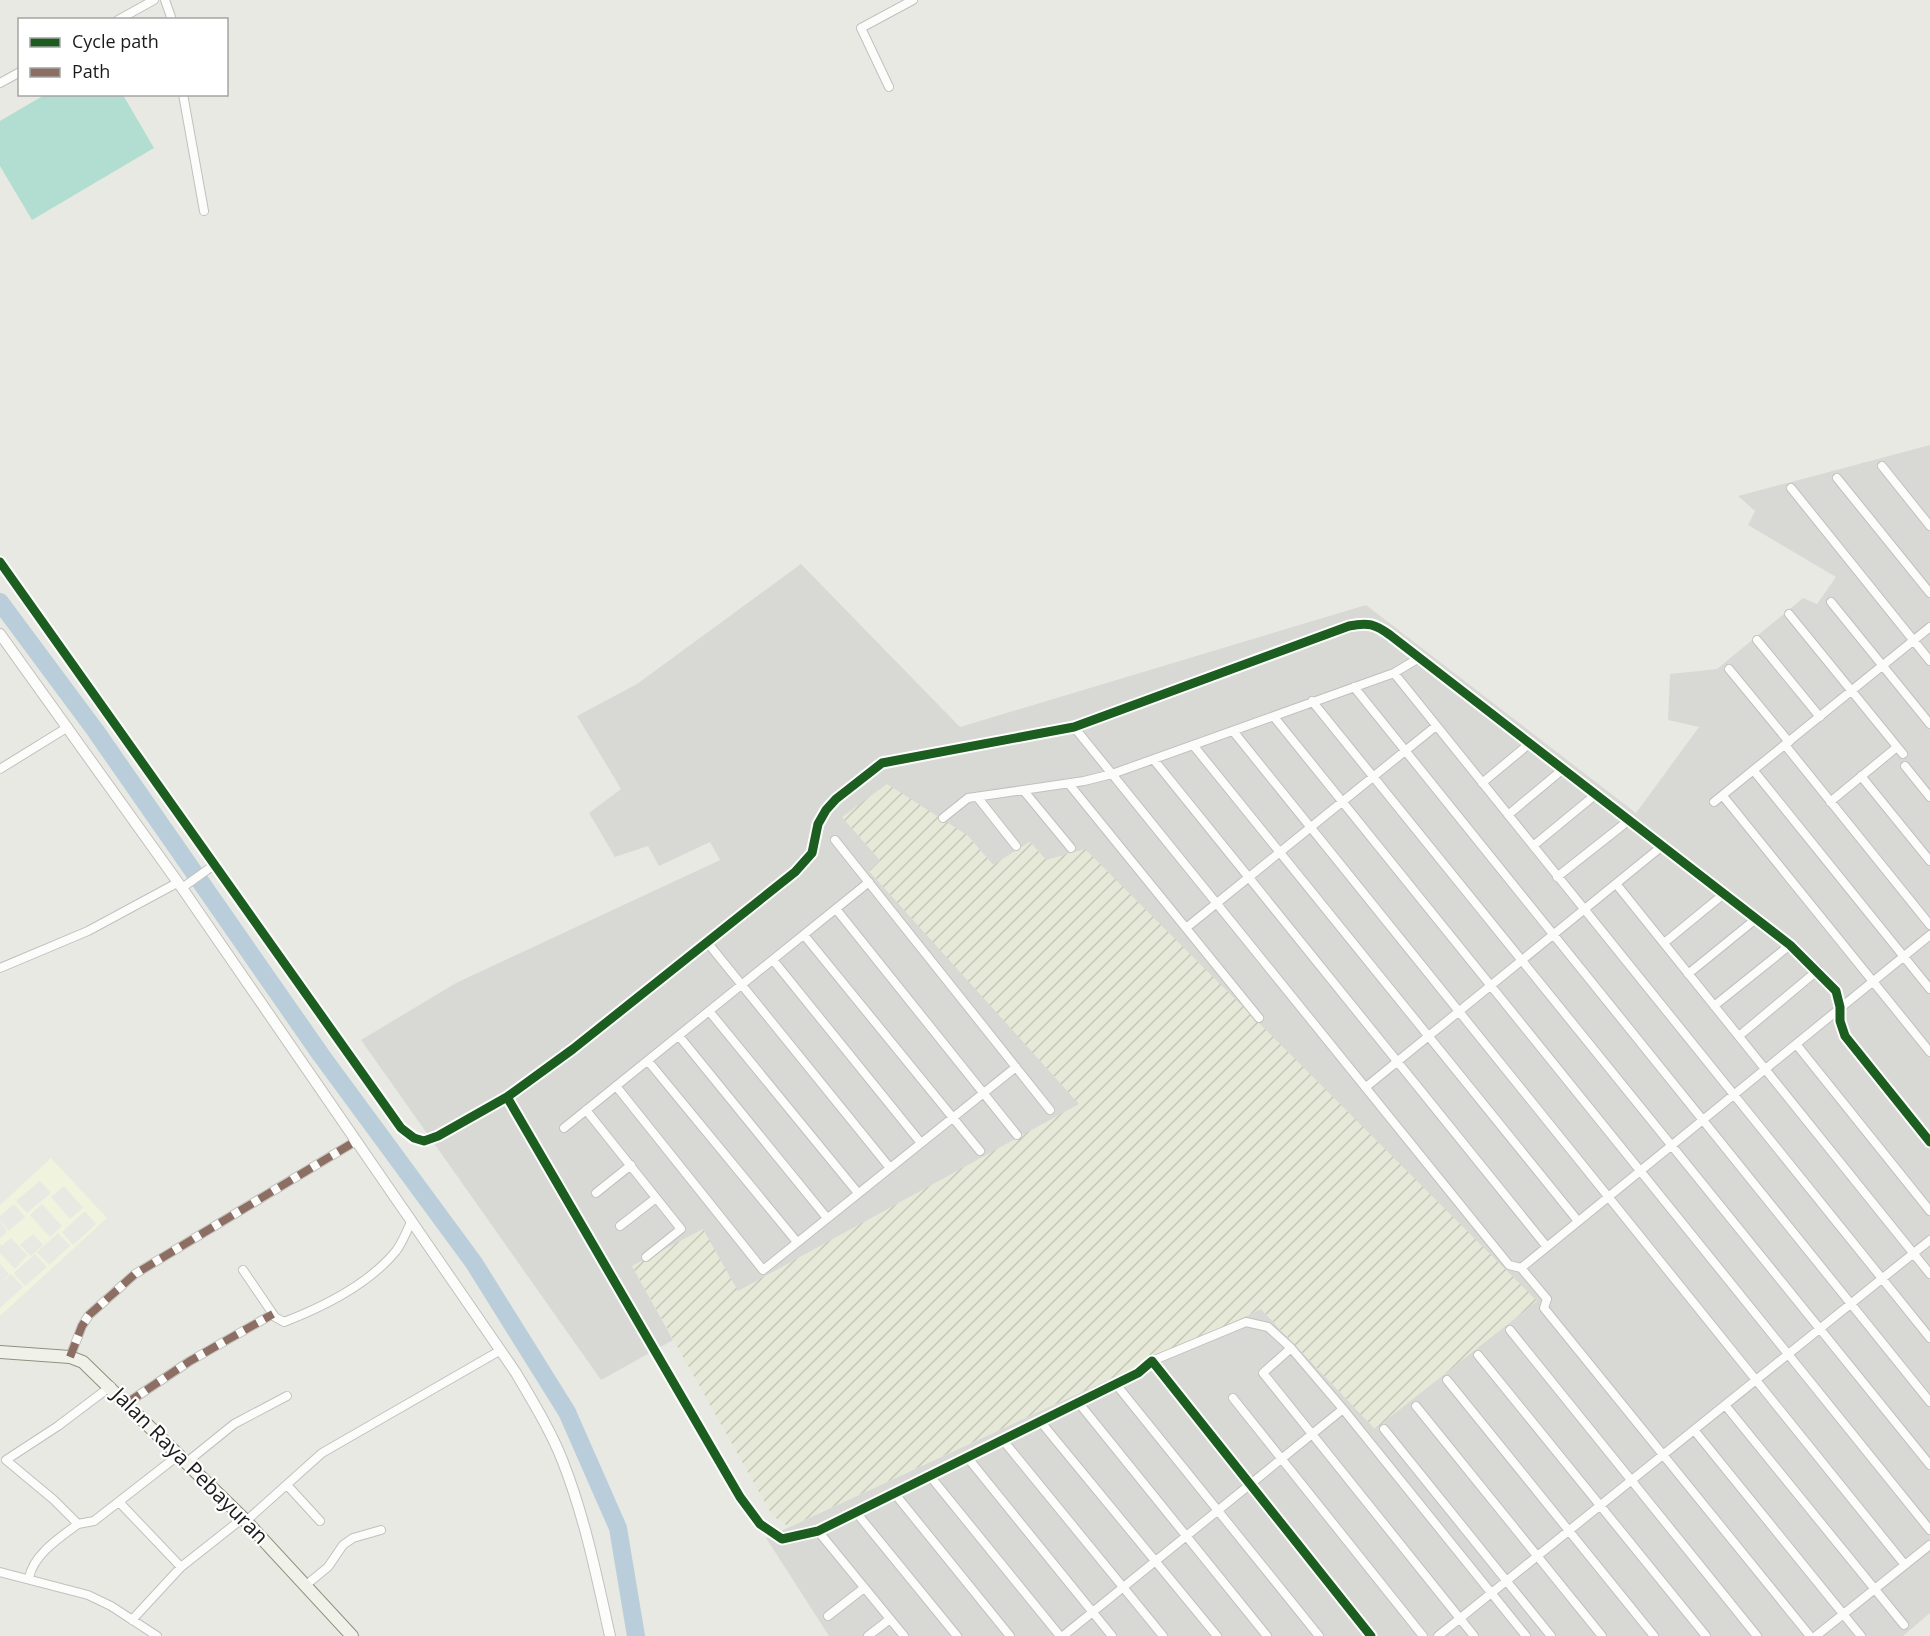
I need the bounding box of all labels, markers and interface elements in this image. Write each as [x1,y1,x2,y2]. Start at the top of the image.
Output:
legend [18,18,228,96]
text: Cycle path [72,29,159,53]
text: Path [72,59,110,83]
street label: Jalan Raya Pebayuran [105,1380,275,1550]

